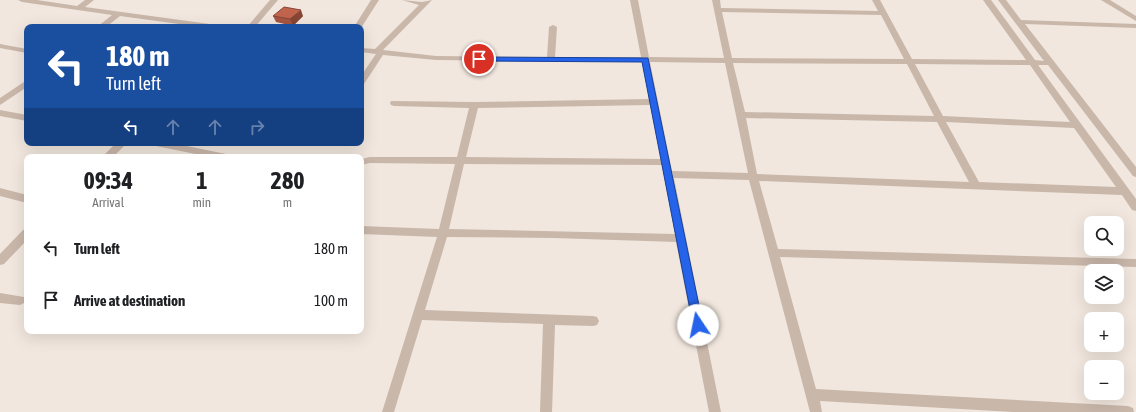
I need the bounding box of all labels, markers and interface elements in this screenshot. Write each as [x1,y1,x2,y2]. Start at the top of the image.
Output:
icon: left [40,40,92,92]
text: 180 m [106,40,169,72]
pin [462,42,496,76]
icon: arrive [468,48,490,70]
text: Turn left [106,73,161,94]
icon: left [120,116,142,138]
icon: ahead [162,116,184,138]
icon: ahead [204,116,226,138]
icon: right [246,116,268,138]
text: 09:34 [84,167,133,194]
text: 1 [196,167,207,194]
text: 280 [271,167,304,194]
text: Arrival [92,195,124,210]
text: min [192,195,211,210]
text: m [283,195,292,210]
map controls [1084,216,1124,400]
button: search [1084,216,1124,256]
icon: left [40,237,62,259]
text: Turn left [74,240,120,257]
text: 180 m [314,240,348,257]
button: layers [1084,264,1124,304]
icon: arrive [40,289,62,311]
text: Arrive at destination [74,292,185,309]
text: 100 m [314,292,348,309]
position arrow [677,304,719,346]
button: + [1084,312,1124,352]
button: − [1084,360,1124,400]

